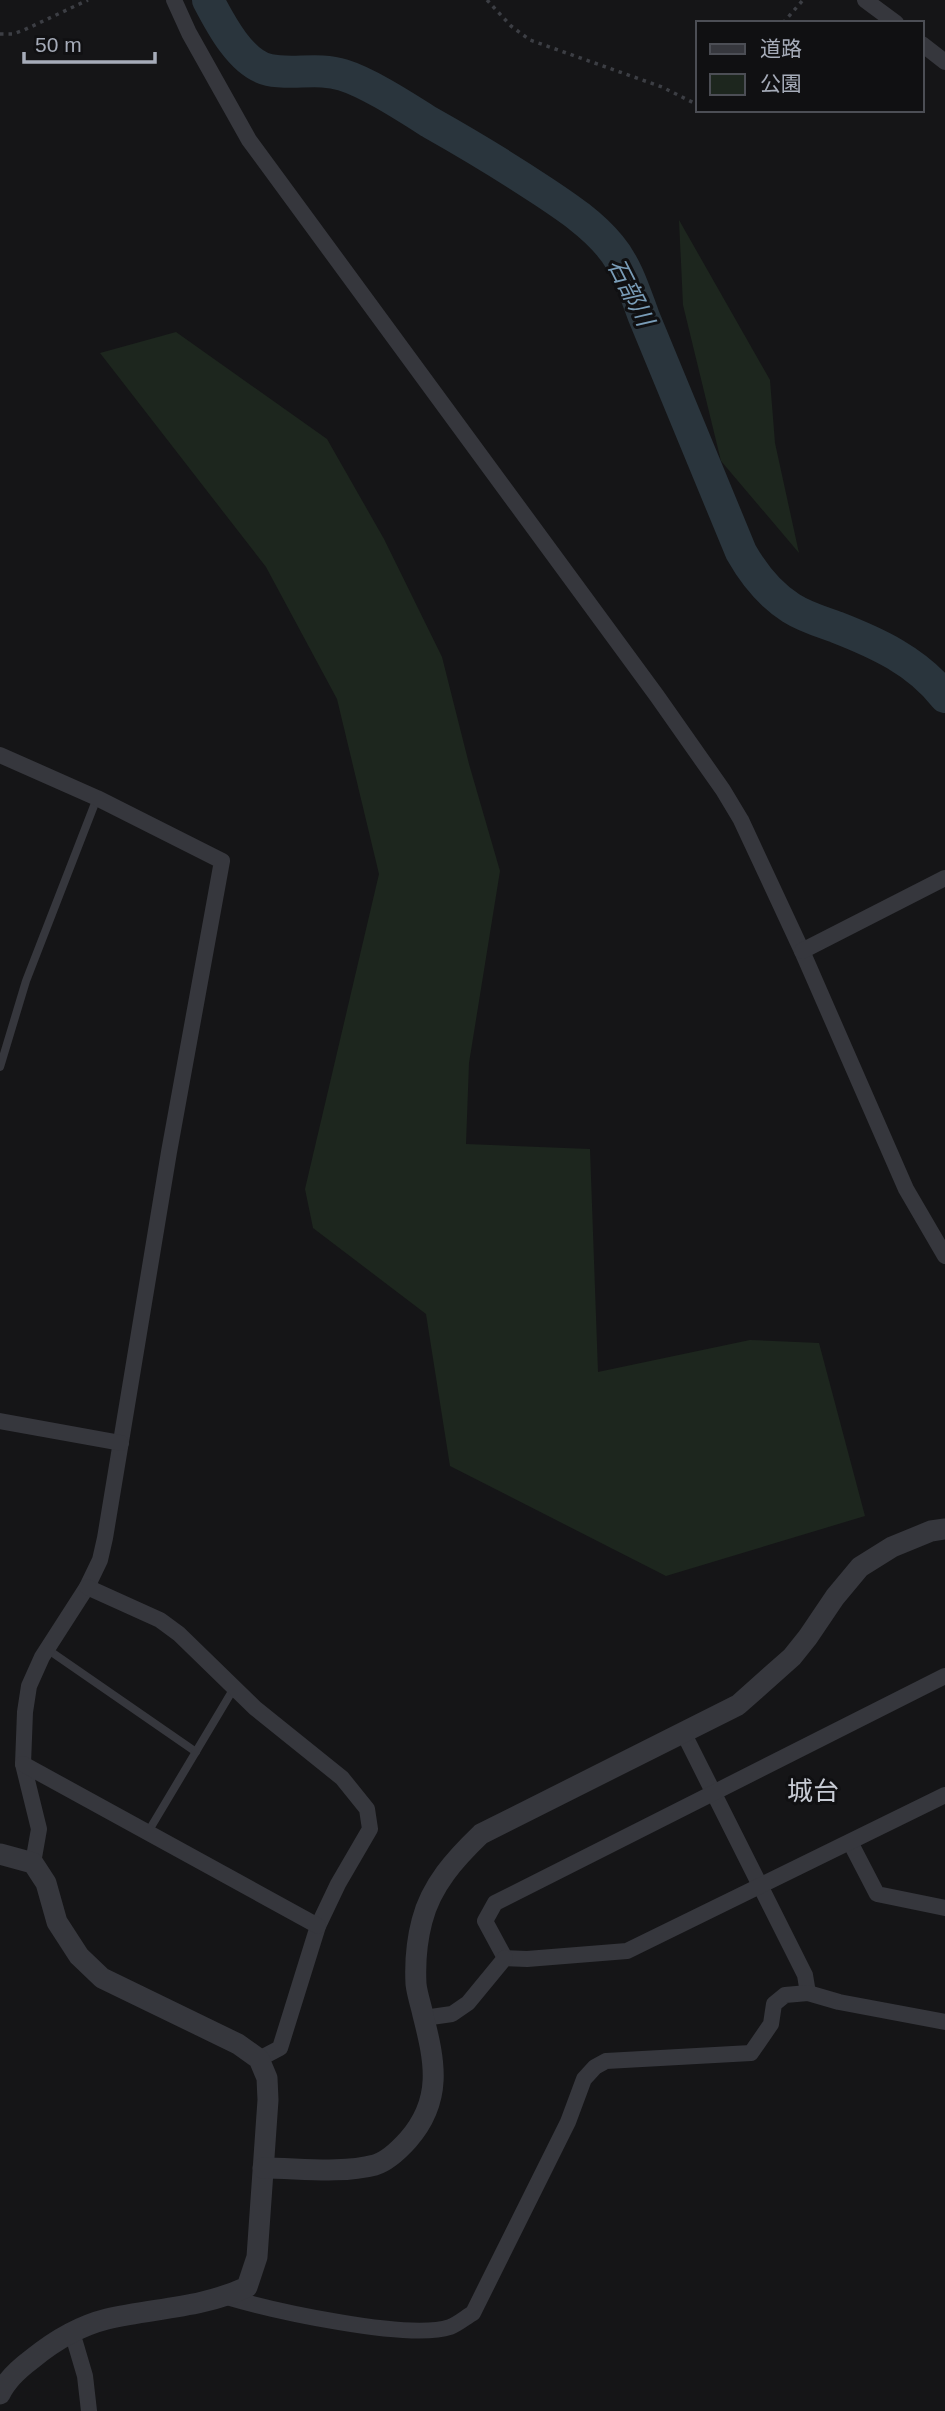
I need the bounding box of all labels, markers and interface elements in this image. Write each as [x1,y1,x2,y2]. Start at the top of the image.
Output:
scale bar [24,21,156,65]
legend [696,21,924,112]
text: 50 m [35,33,82,56]
text: 道路 [760,37,802,60]
text: 公園 [760,72,802,95]
water label: 石部川 [603,254,661,333]
district label: 城台 [787,1776,839,1806]

